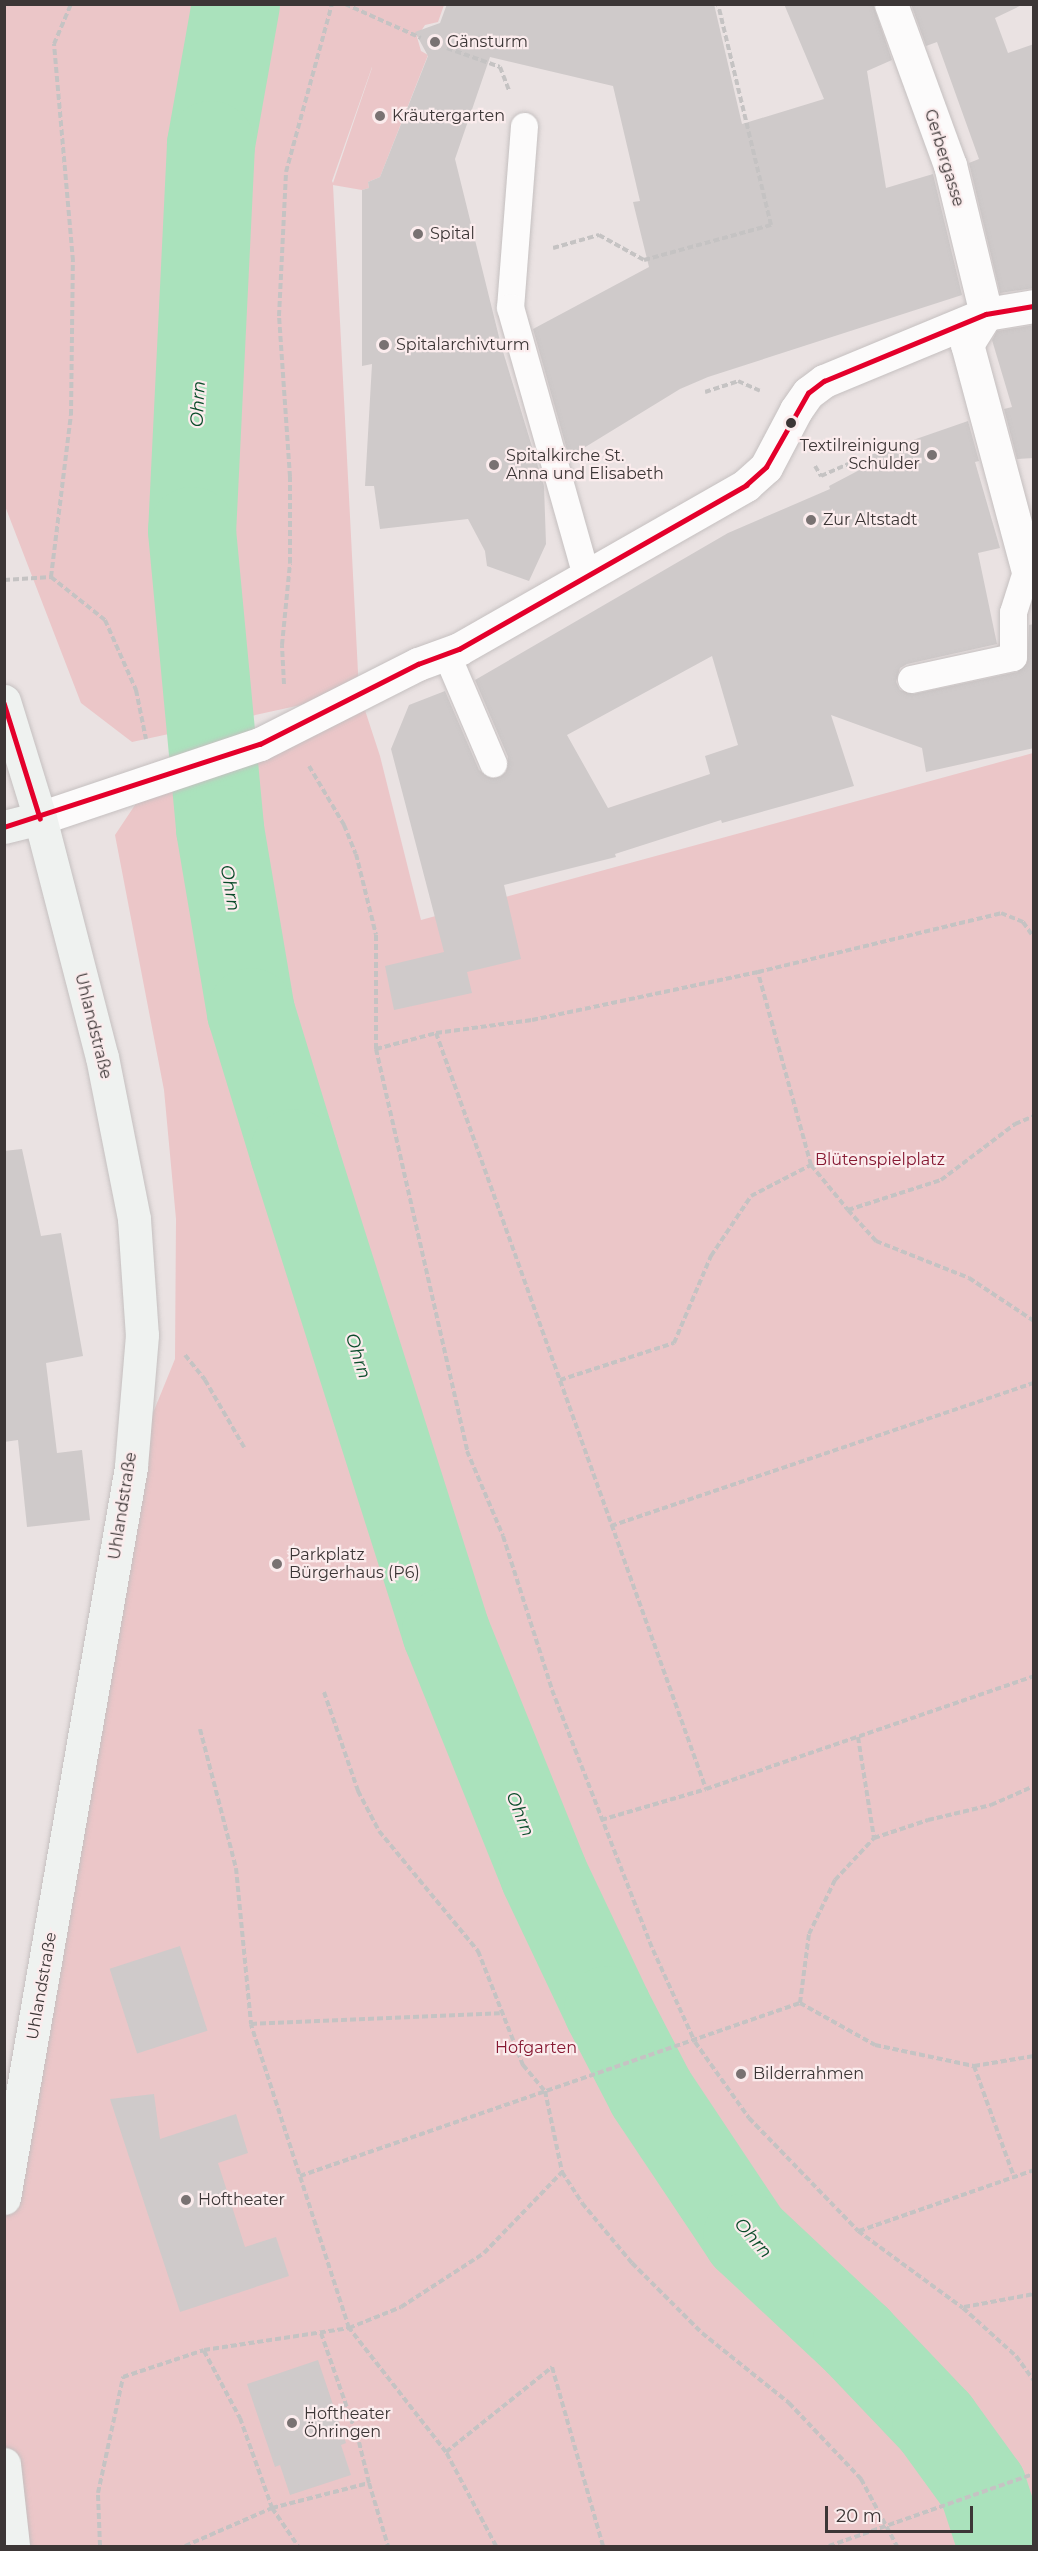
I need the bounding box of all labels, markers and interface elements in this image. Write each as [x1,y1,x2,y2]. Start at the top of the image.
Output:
place label: Gänsturm [447,32,528,52]
marker: Gänsturm [428,35,442,49]
place label: Kräutergarten [392,106,505,126]
street label: Gerbergasse [920,107,968,209]
marker: Kräutergarten [373,109,387,123]
place label: Spital [430,224,475,244]
marker: Spital [411,227,425,241]
place label: Spitalarchivturm [396,335,530,355]
marker: Spitalarchivturm [377,338,391,352]
water label: Ohrn [186,380,210,428]
unlabelled marker [785,417,797,429]
place label: Textilreinigung Schulder [800,436,920,474]
place label: Spitalkirche St. Anna und Elisabeth [506,446,664,484]
marker: Textilreinigung Schulder [925,448,939,462]
marker: Spitalkirche St. Anna und Elisabeth [487,458,501,472]
place label: Zur Altstadt [823,510,917,530]
marker: Zur Altstadt [804,513,818,527]
water label: Ohrn [215,863,245,913]
street label: Uhlandstraße [71,971,115,1081]
park label: Blütenspielplatz [815,1150,945,1170]
water label: Ohrn [341,1331,375,1381]
street label: Uhlandstraße [105,1451,141,1561]
place label: Parkplatz Bürgerhaus (P6) [289,1545,420,1583]
marker: Parkplatz Bürgerhaus (P6) [270,1557,284,1571]
water label: Ohrn [501,1788,539,1840]
street label: Uhlandstraße [23,1931,61,2041]
park label: Hofgarten [495,2038,577,2058]
place label: Bilderrahmen [753,2064,864,2084]
marker: Bilderrahmen [734,2067,748,2081]
place label: Hoftheater [198,2190,285,2210]
marker: Hoftheater [179,2193,193,2207]
water label: Ohrn [730,2213,776,2263]
place label: Hoftheater Öhringen [304,2404,391,2442]
marker: Hoftheater Öhringen [285,2416,299,2430]
scale bar [828,2494,976,2532]
text: 20 m [836,2505,882,2527]

